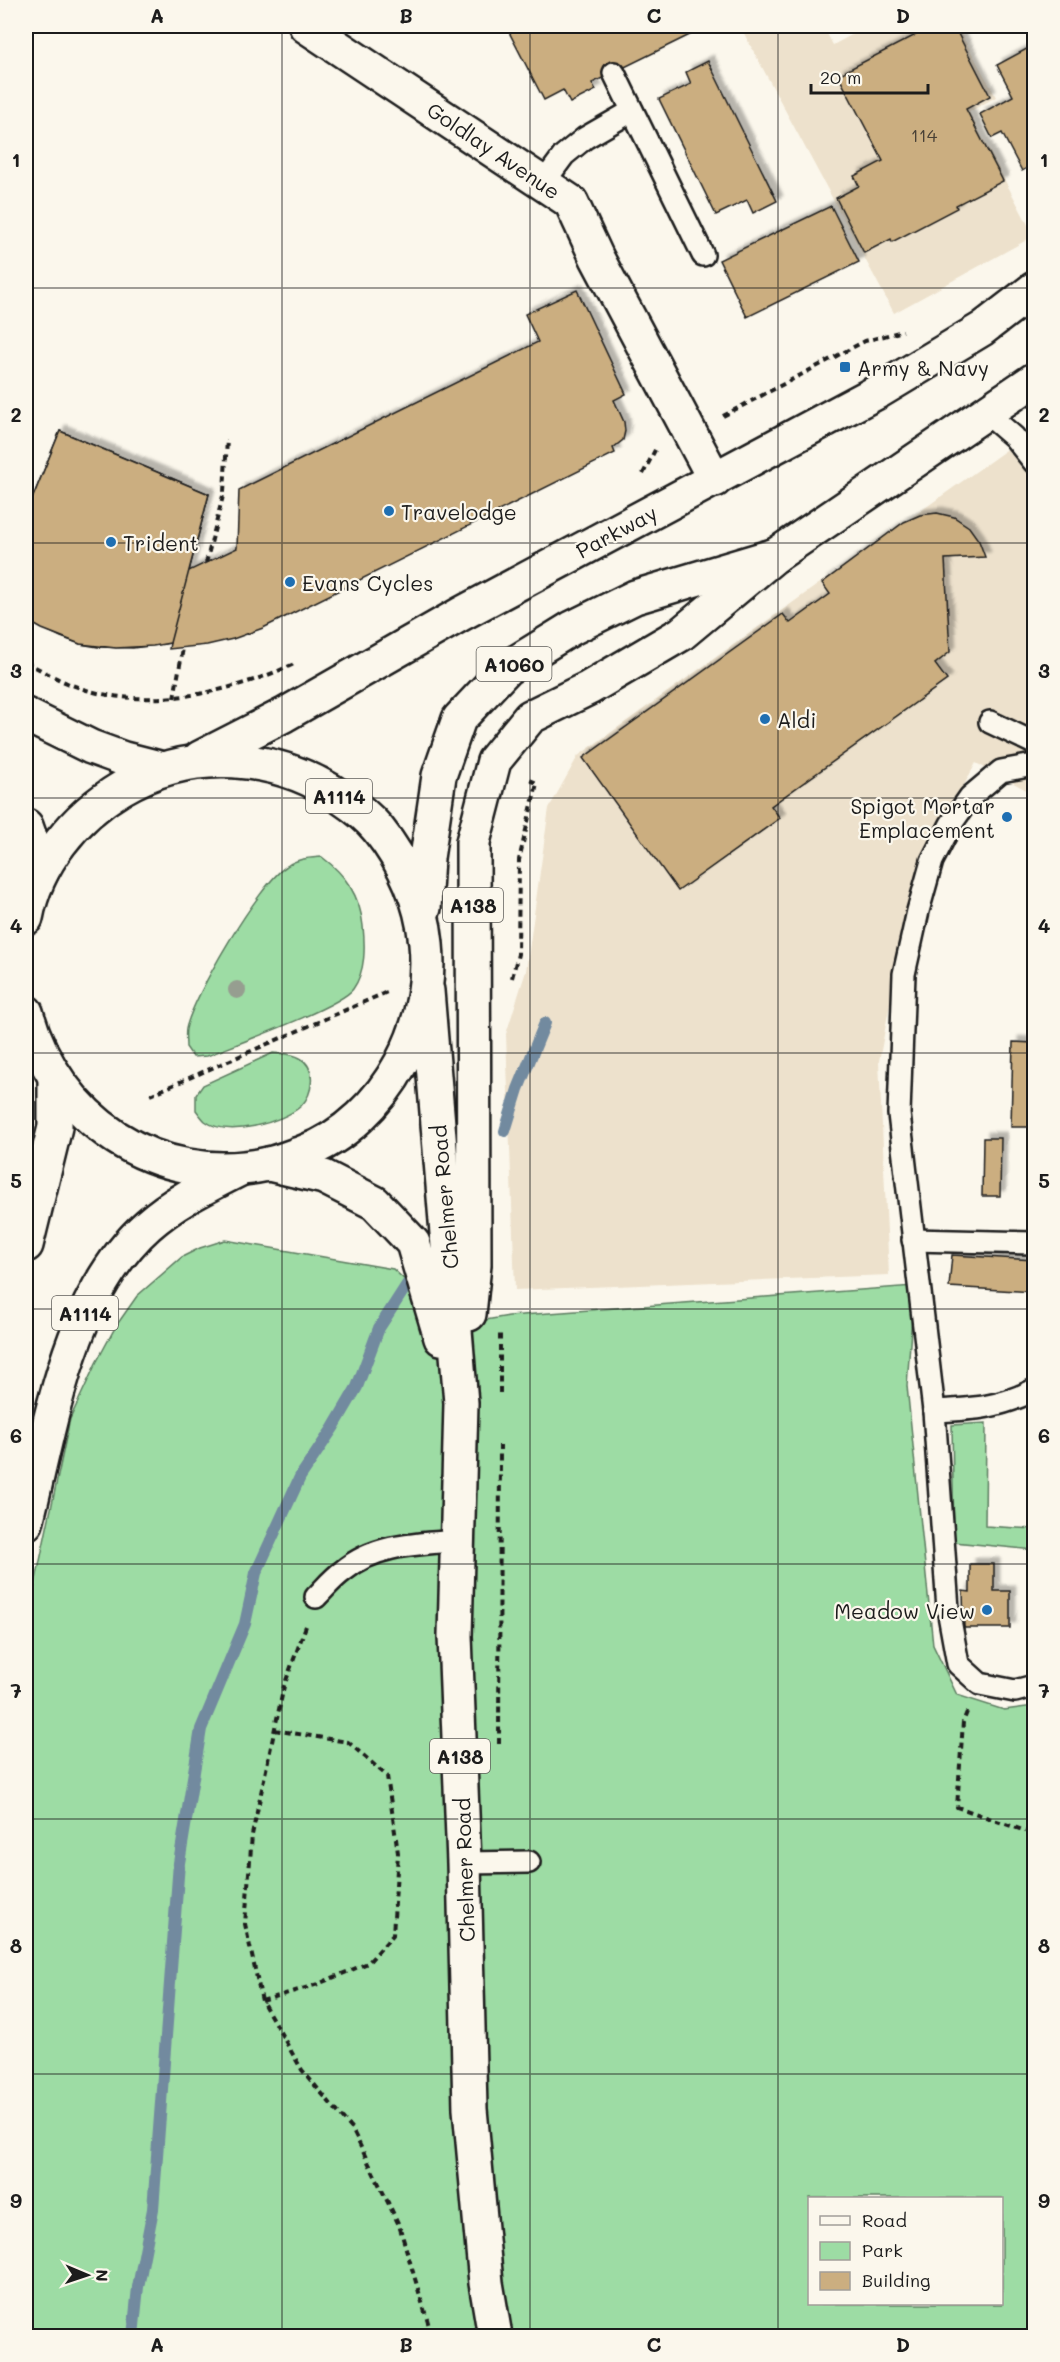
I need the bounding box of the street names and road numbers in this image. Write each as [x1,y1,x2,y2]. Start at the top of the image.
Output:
street label: Goldlay Avenue [422,95,566,205]
street label: Parkway [571,498,661,564]
road number: A1060 [476,647,552,681]
road number: A1114 [306,779,372,813]
road number: A138 [443,888,503,922]
street label: Chelmer Road [424,1124,464,1270]
road number: A1114 [52,1296,118,1330]
road number: A138 [430,1739,490,1773]
street label: Chelmer Road [448,1797,480,1943]

